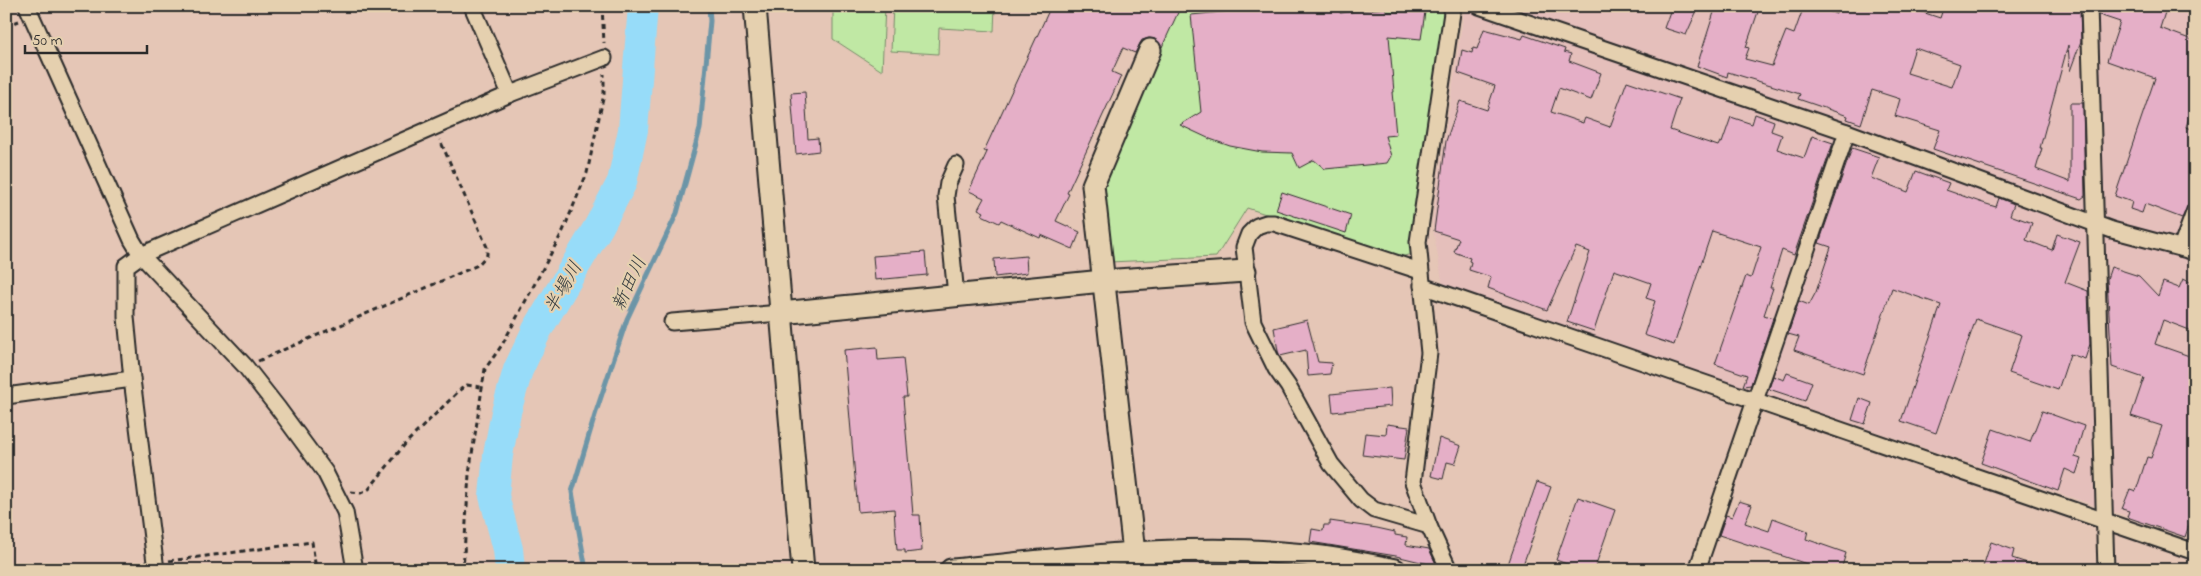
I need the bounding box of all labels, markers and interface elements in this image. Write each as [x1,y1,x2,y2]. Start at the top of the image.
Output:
scale bar [25,22,148,54]
text: 50 m [32,30,63,52]
water label: 新田川 [606,253,655,316]
water label: 半場川 [538,257,590,320]

